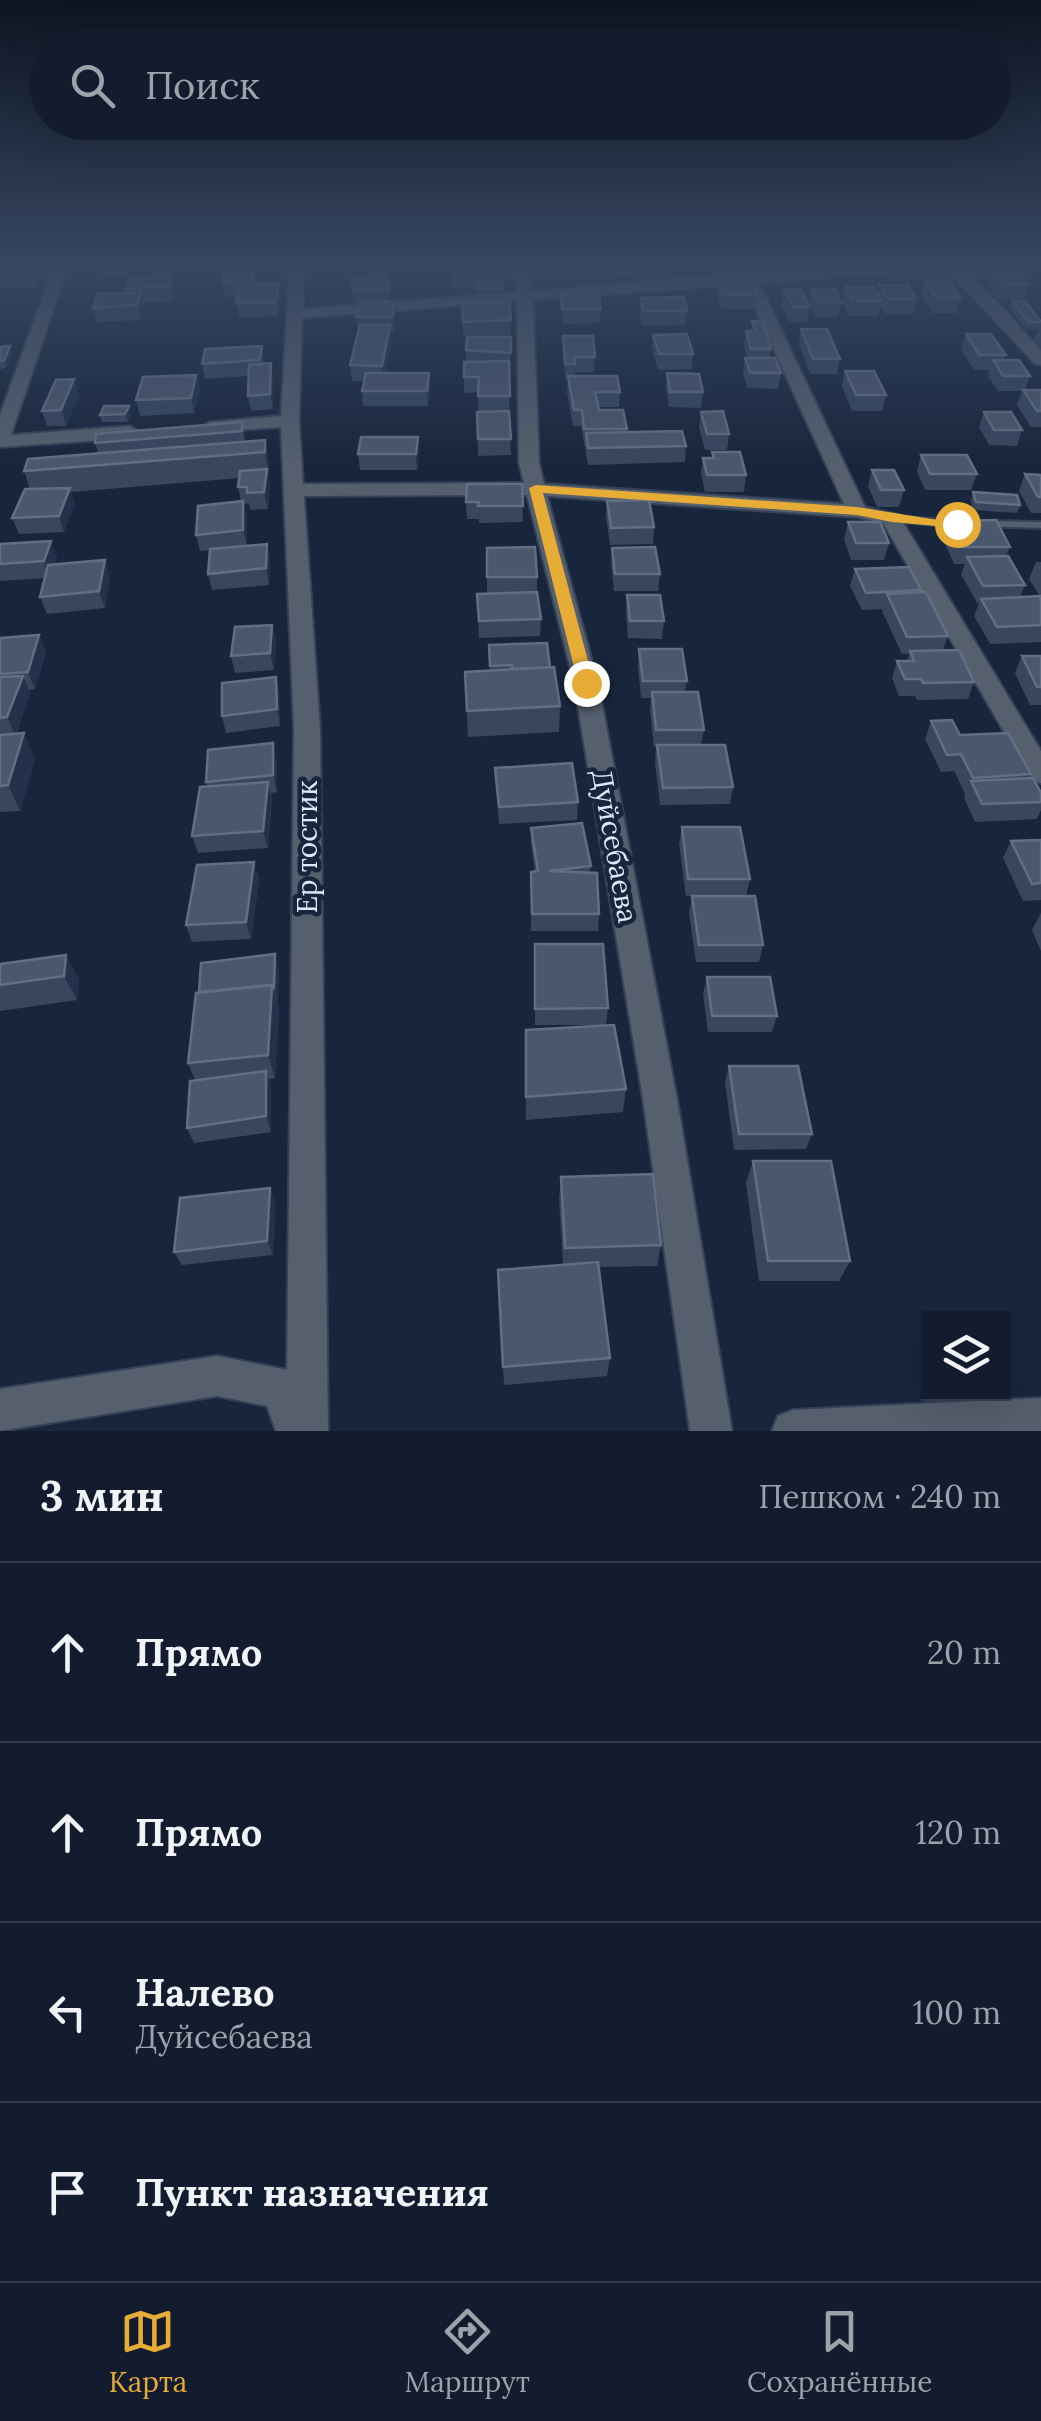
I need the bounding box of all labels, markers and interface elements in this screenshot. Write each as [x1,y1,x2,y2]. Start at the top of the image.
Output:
search box [30,30,1011,140]
icon: search [65,58,120,113]
text: Поиск [145,61,260,109]
route start [935,502,981,548]
route end [564,661,610,707]
street label: Дуйсебаева [584,766,646,926]
street label: Ер тостик [289,780,325,914]
map controls [921,1311,1011,1401]
button: layers [921,1311,1011,1401]
text: 3 мин [40,1469,164,1523]
text: Пешком · 240 m [759,1476,1001,1517]
icon: ahead [40,1625,95,1680]
text: Прямо [135,1628,262,1676]
text: 20 m [927,1632,1001,1673]
icon: ahead [40,1805,95,1860]
text: Прямо [135,1808,262,1856]
text: 120 m [915,1812,1001,1853]
text: Налево [135,1968,275,2016]
icon: left [40,1985,95,2040]
text: 100 m [913,1992,1001,2033]
text: Дуйсебаева [135,2016,313,2057]
icon: arrive [40,2165,95,2220]
text: Пункт назначения [135,2168,489,2216]
tab: Карта [109,2304,187,2400]
tab: Маршрут [405,2304,530,2400]
tab: Сохранённые [747,2304,932,2400]

